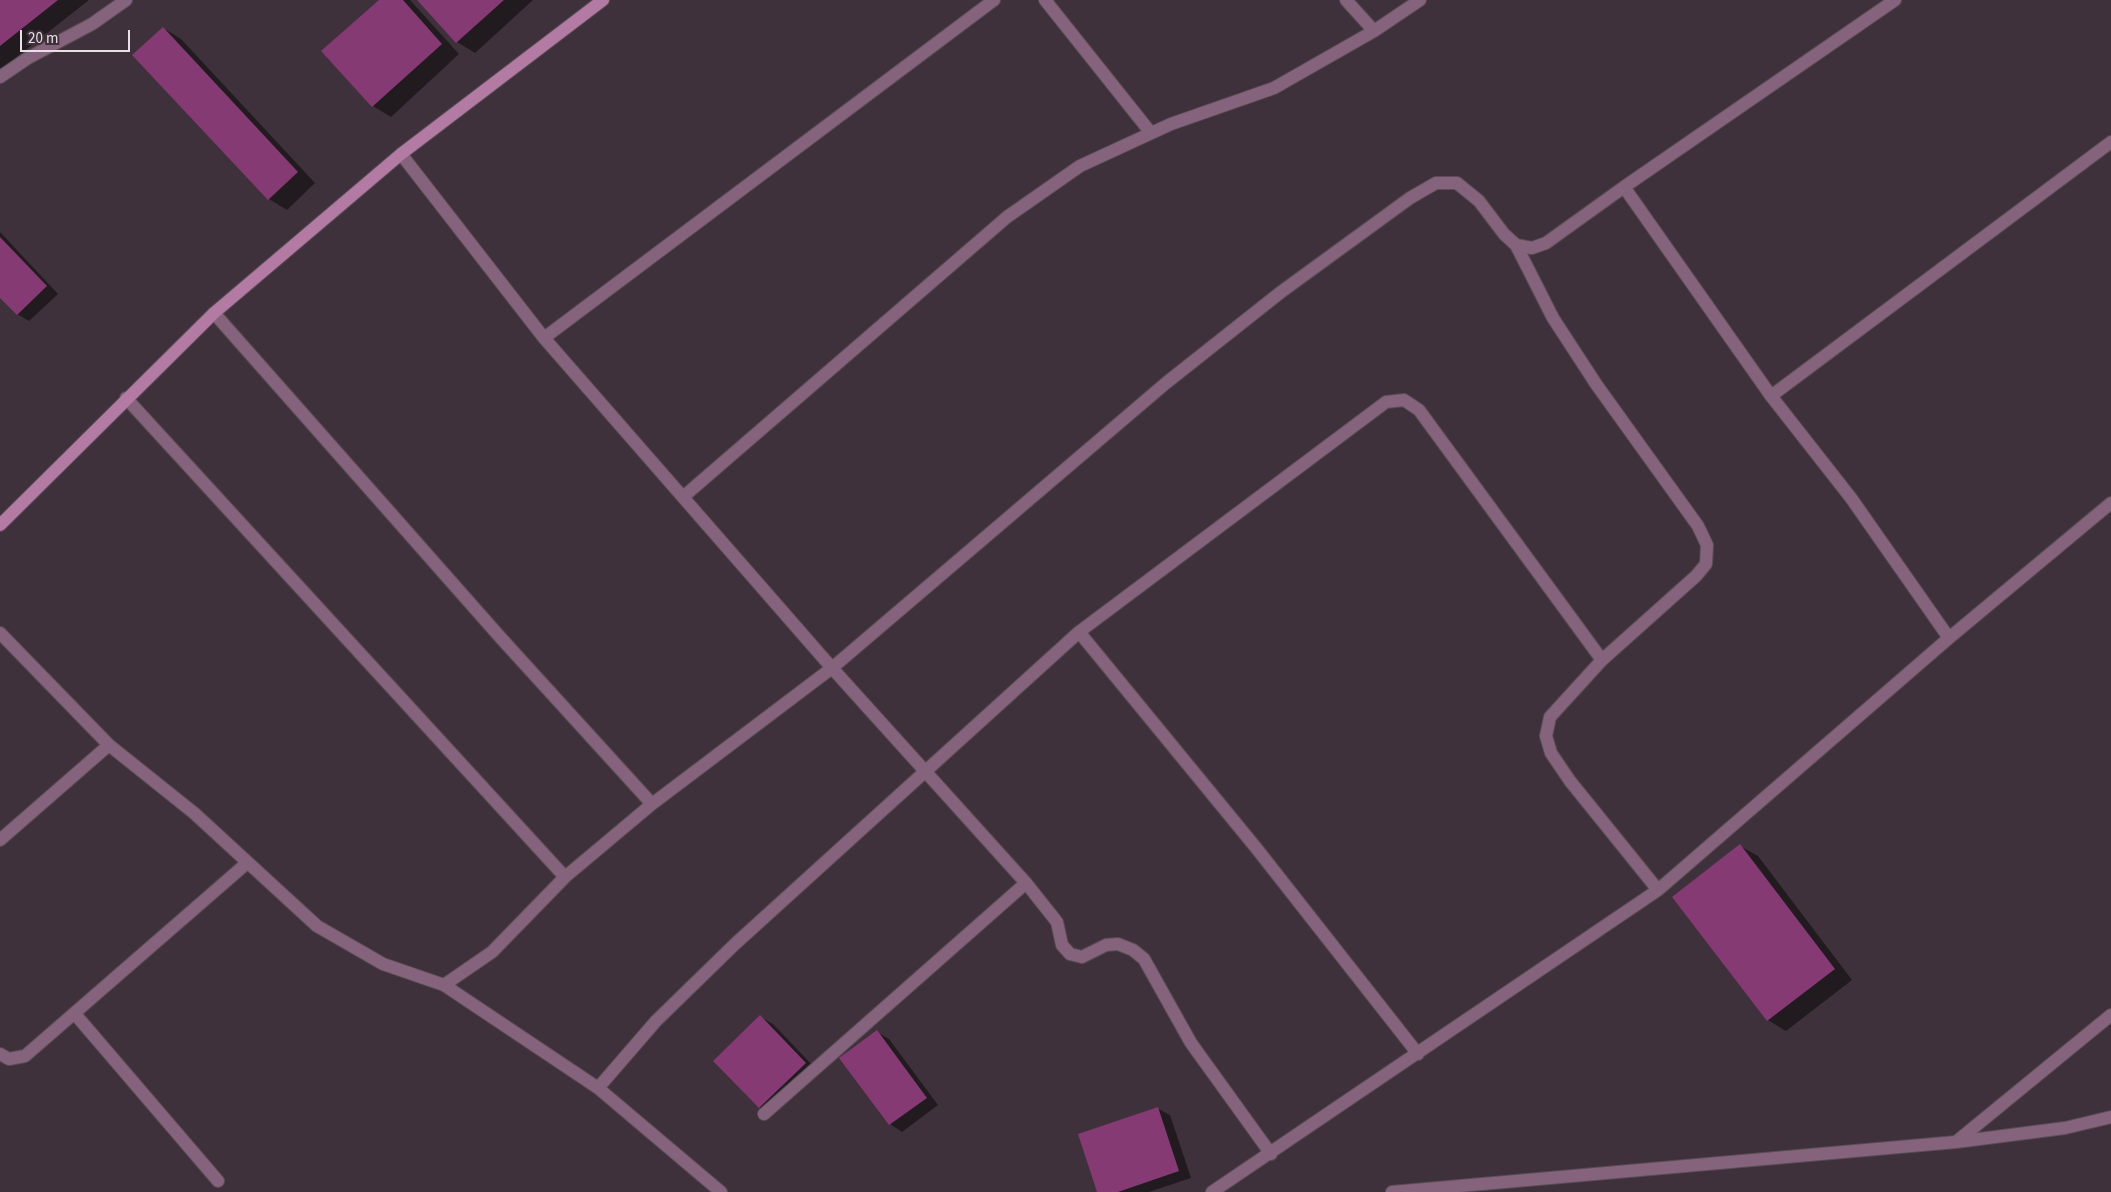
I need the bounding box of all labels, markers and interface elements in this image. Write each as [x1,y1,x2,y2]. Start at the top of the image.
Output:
scale bar [22,20,132,52]
text: 20 m [28,28,58,49]

